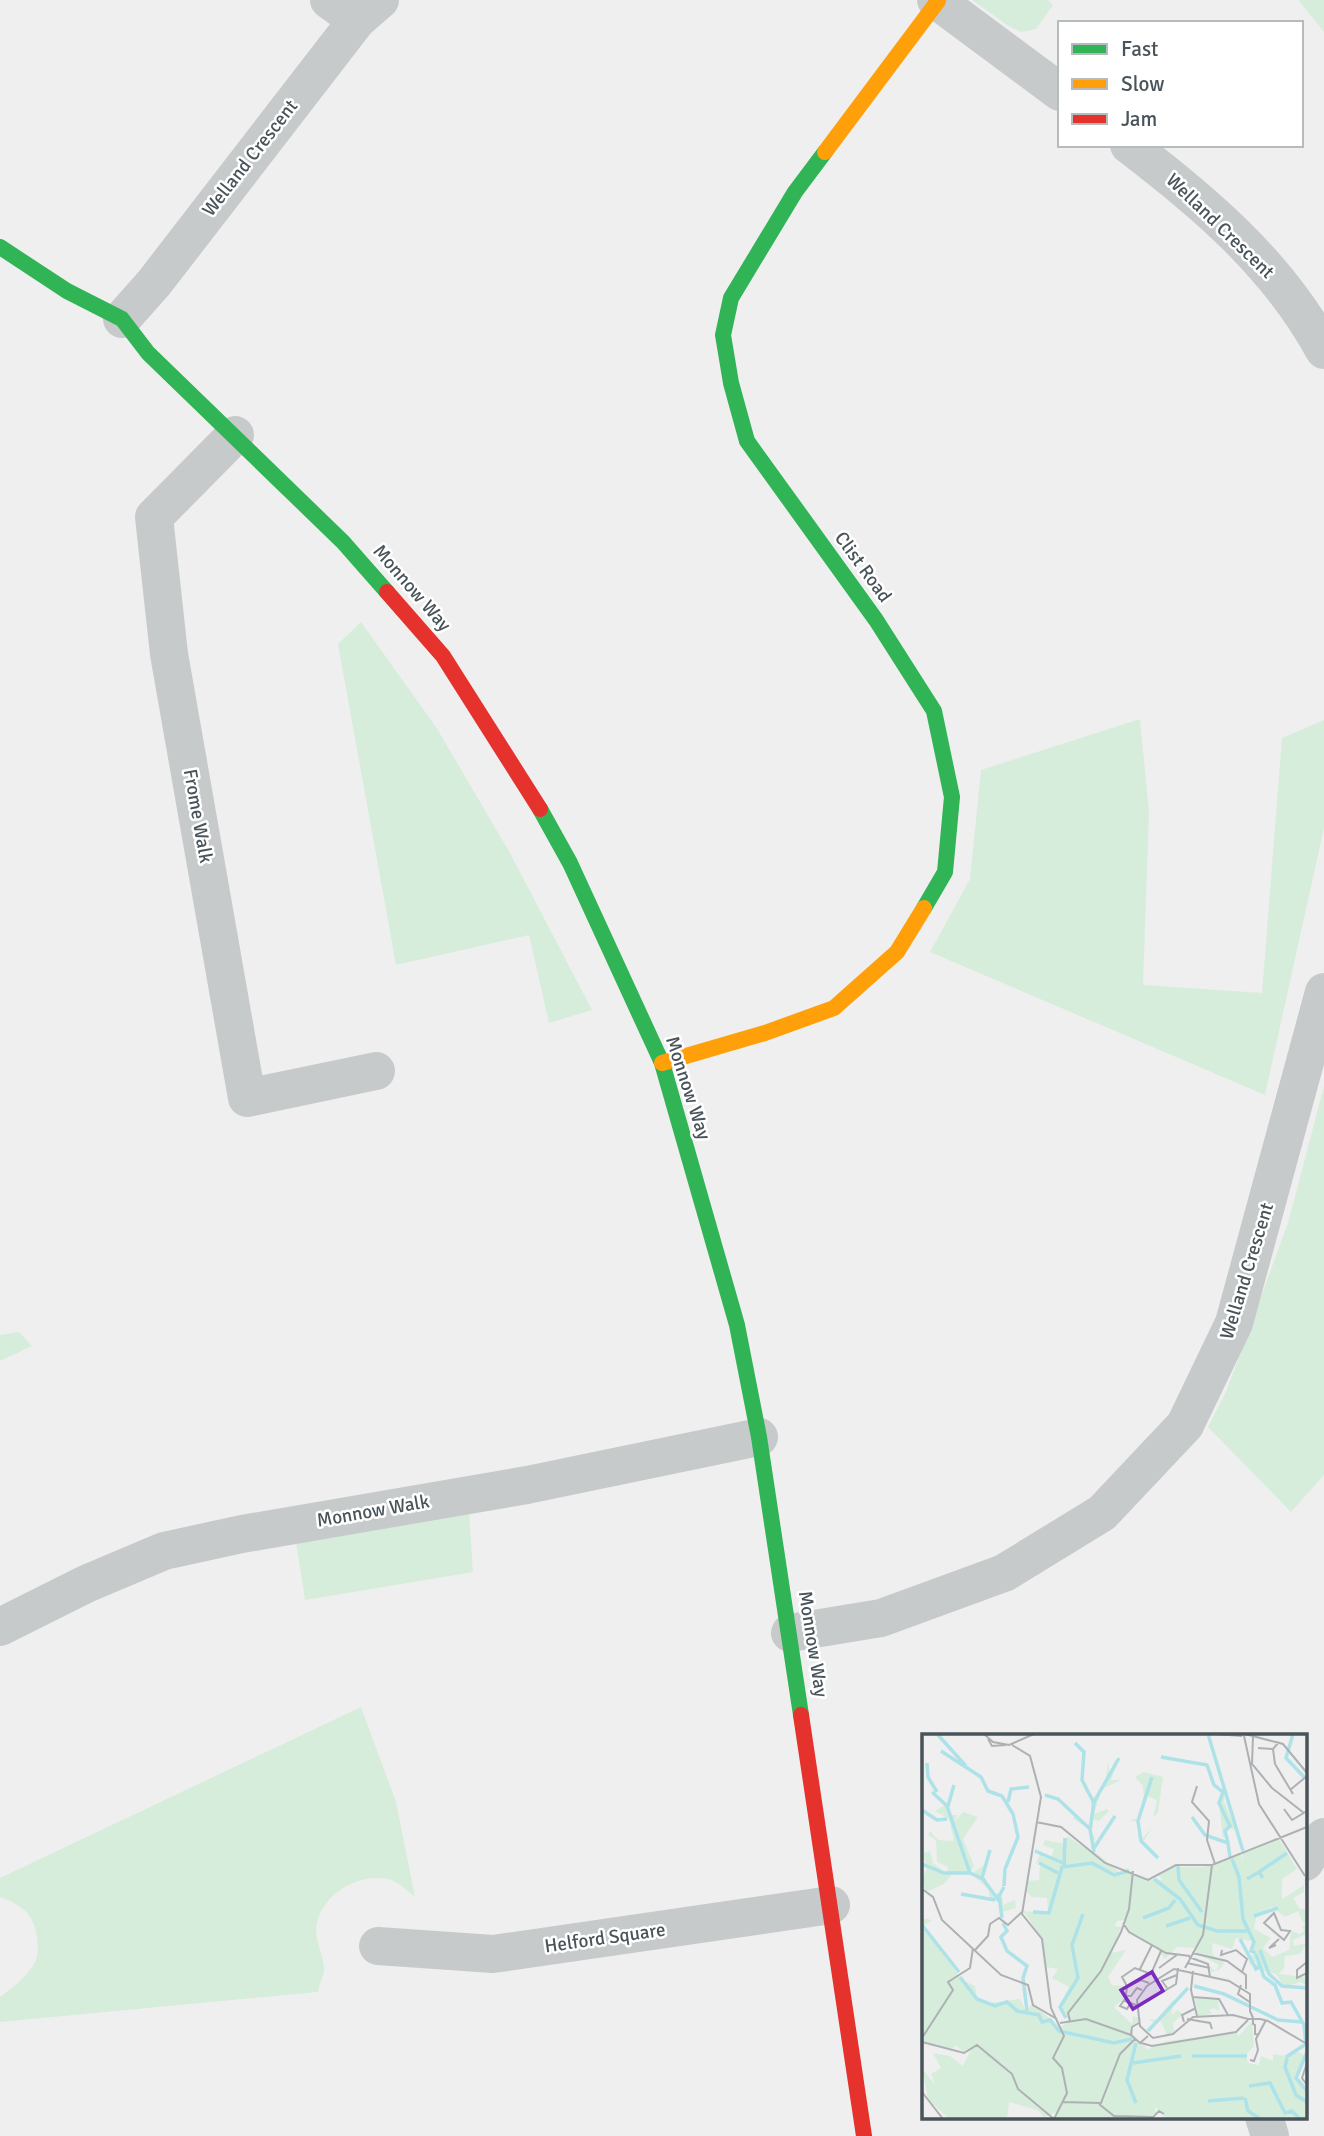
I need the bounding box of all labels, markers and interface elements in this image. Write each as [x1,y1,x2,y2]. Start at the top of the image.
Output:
legend [1058,21,1303,147]
text: Fast [1121,36,1158,62]
text: Slow [1121,71,1165,97]
street label: Welland Crescent [197,95,303,221]
text: Jam [1121,106,1157,132]
street label: Welland Crescent [1161,168,1279,284]
street label: Clist Road [829,527,897,607]
street label: Monnow Way [368,540,456,636]
street label: Frome Walk [178,767,218,865]
street label: Monnow Way [660,1033,716,1143]
street label: Welland Crescent [1215,1200,1279,1342]
street label: Monnow Walk [315,1489,432,1533]
street label: Monnow Way [793,1589,833,1699]
inset map [922,1734,1306,2118]
street label: Helford Square [543,1918,667,1958]

